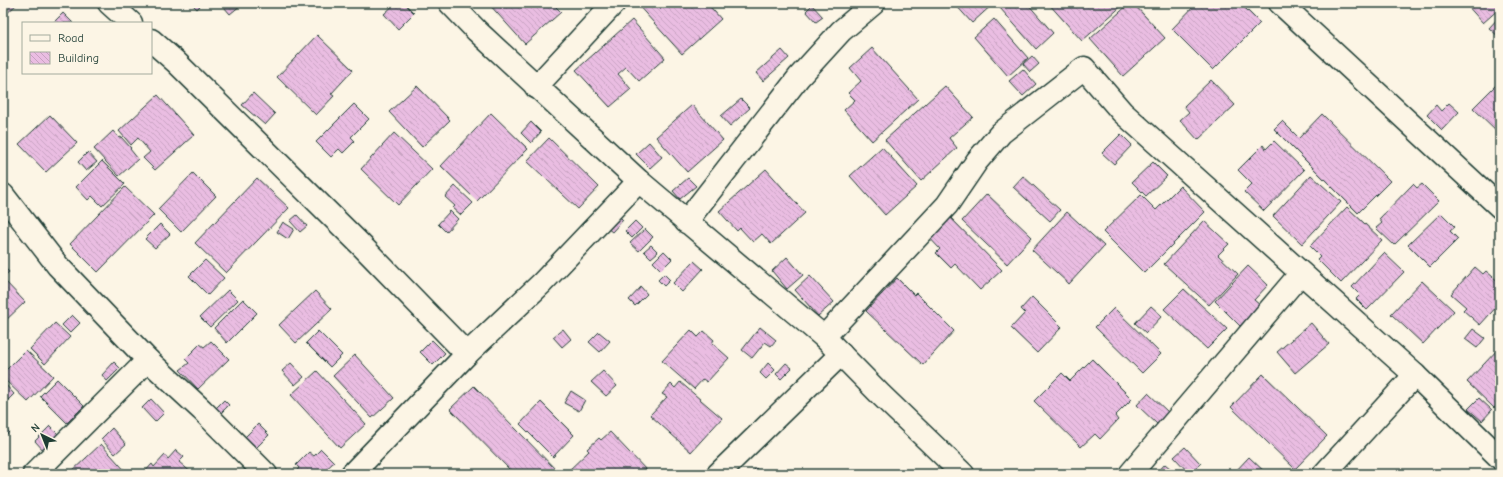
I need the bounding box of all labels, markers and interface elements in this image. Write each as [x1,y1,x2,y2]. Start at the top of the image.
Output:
legend [22,22,152,74]
text: Road [58,31,84,45]
text: Building [58,51,99,65]
north arrow [22,415,62,455]
text: N [28,421,43,435]

